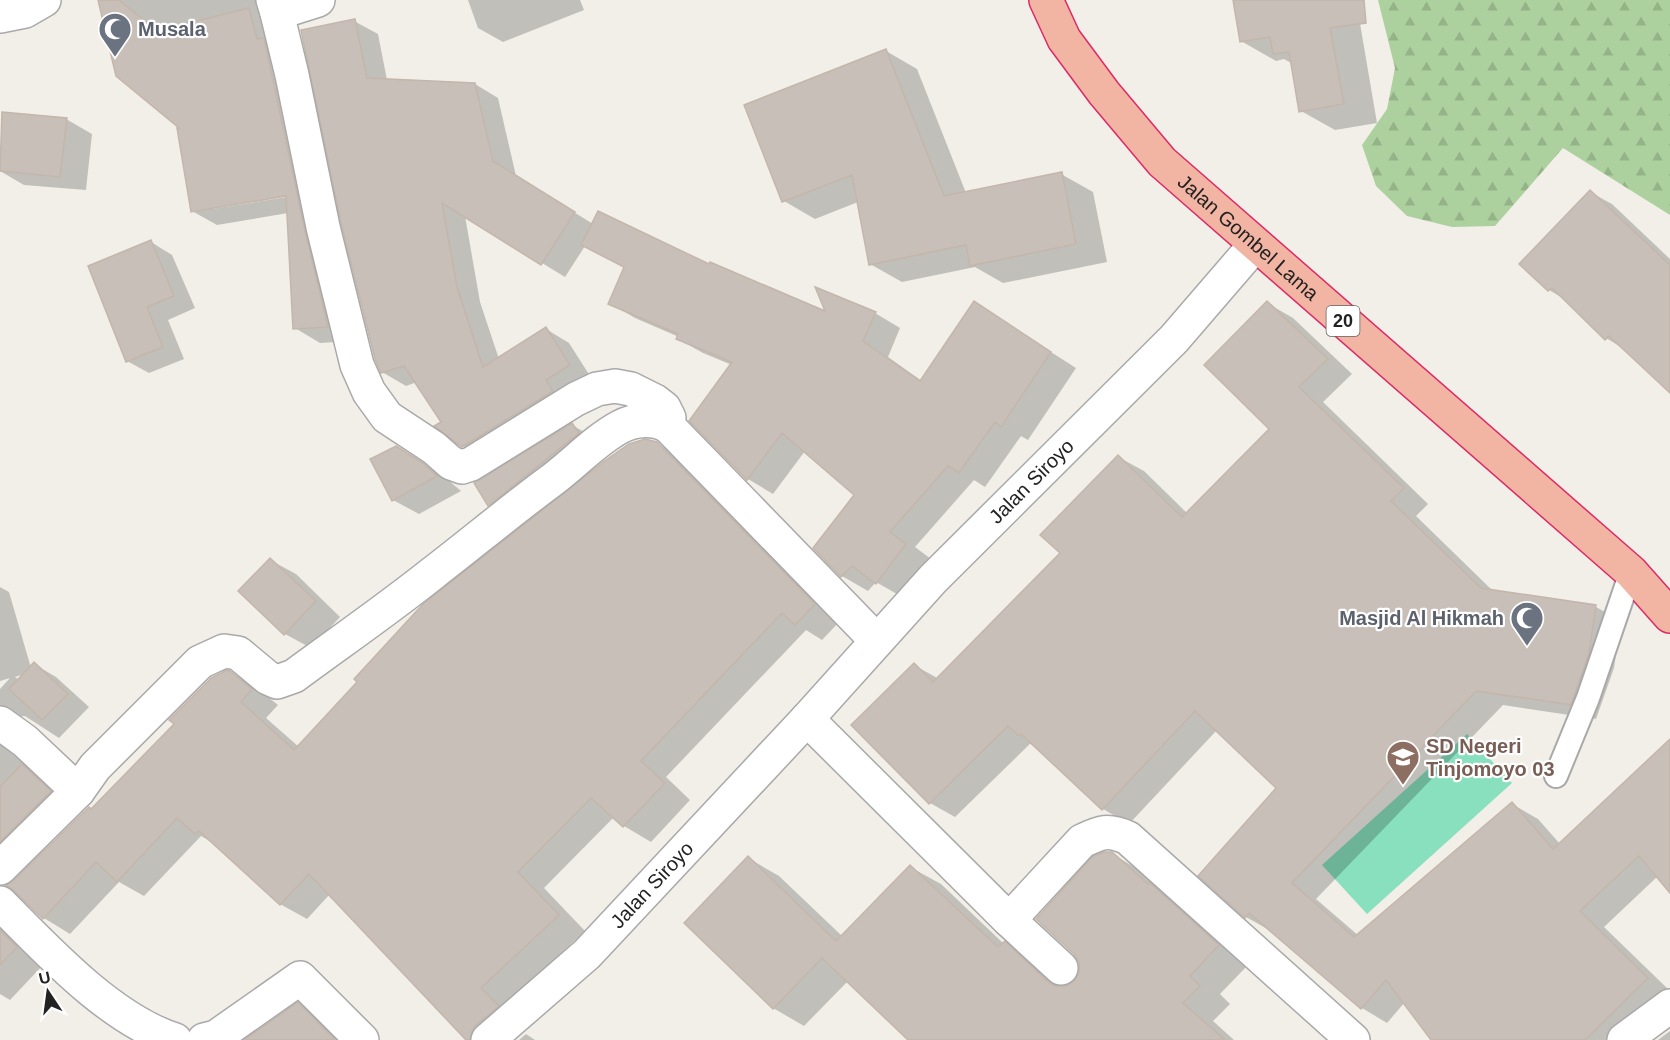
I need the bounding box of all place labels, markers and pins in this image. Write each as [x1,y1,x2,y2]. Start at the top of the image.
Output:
mosque icon: Musala [97,11,133,58]
place label: Musala [138,18,207,40]
mosque icon: Masjid Al Hikmah [1509,600,1545,647]
place label: Masjid Al Hikmah [1339,607,1504,629]
place label: SD Negeri Tinjomoyo 03 [1426,735,1555,780]
school or university icon: SD Negeri Tinjomoyo 03 [1385,739,1421,786]

